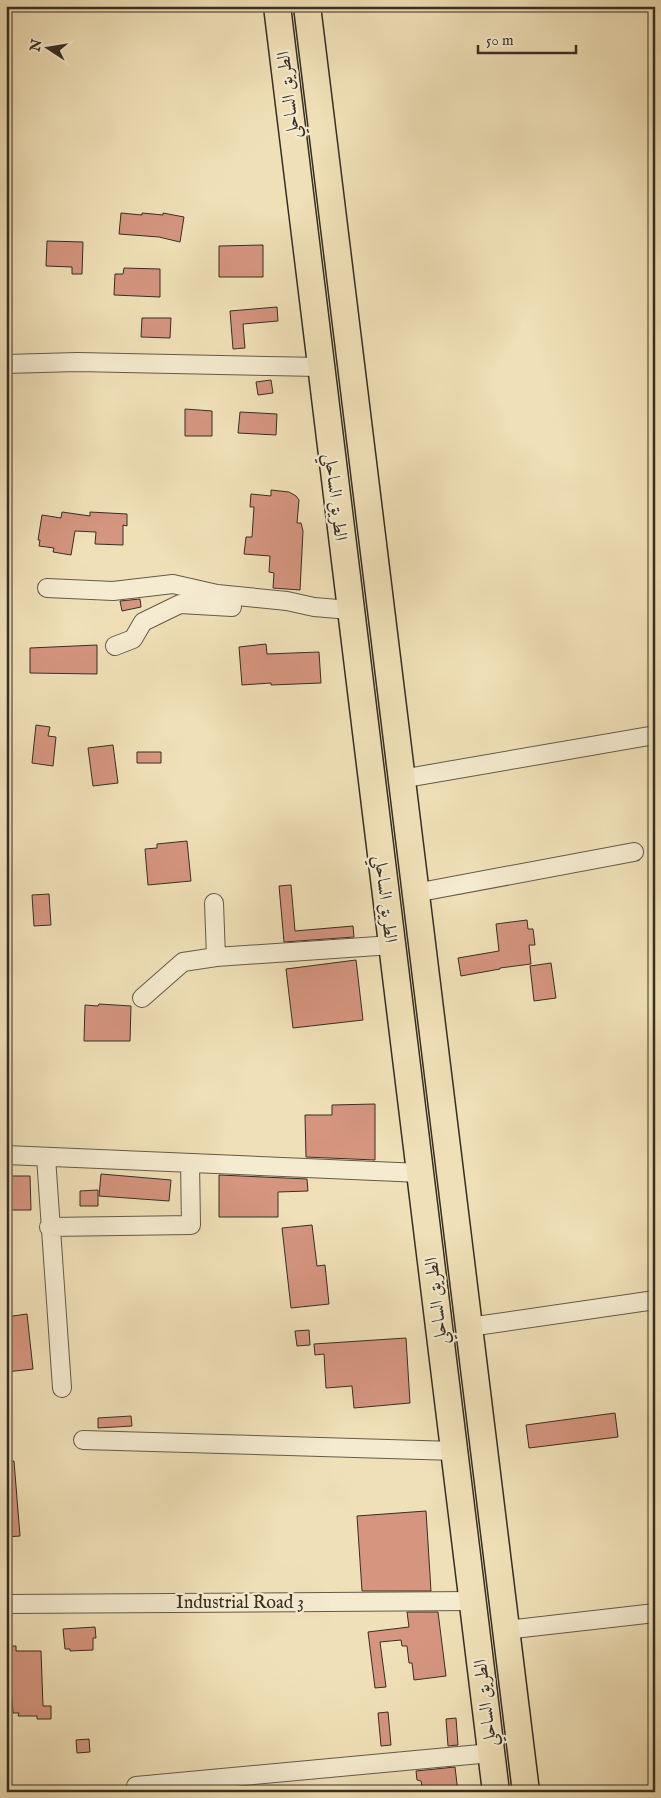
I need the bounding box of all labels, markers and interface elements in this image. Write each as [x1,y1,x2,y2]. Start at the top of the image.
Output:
north arrow [22,22,72,72]
scale bar [478,22,576,54]
text: 50 m [486,31,514,50]
text: N [26,38,46,54]
street label: الطريق الساحلي [273,49,310,140]
street label: الطريق الساحلي [314,452,351,543]
street label: الطريق الساحلي [364,854,401,945]
street label: الطريق الساحلي [421,1255,458,1346]
street label: Industrial Road 3 [176,1592,304,1615]
street label: الطريق الساحلي [470,1657,507,1748]

